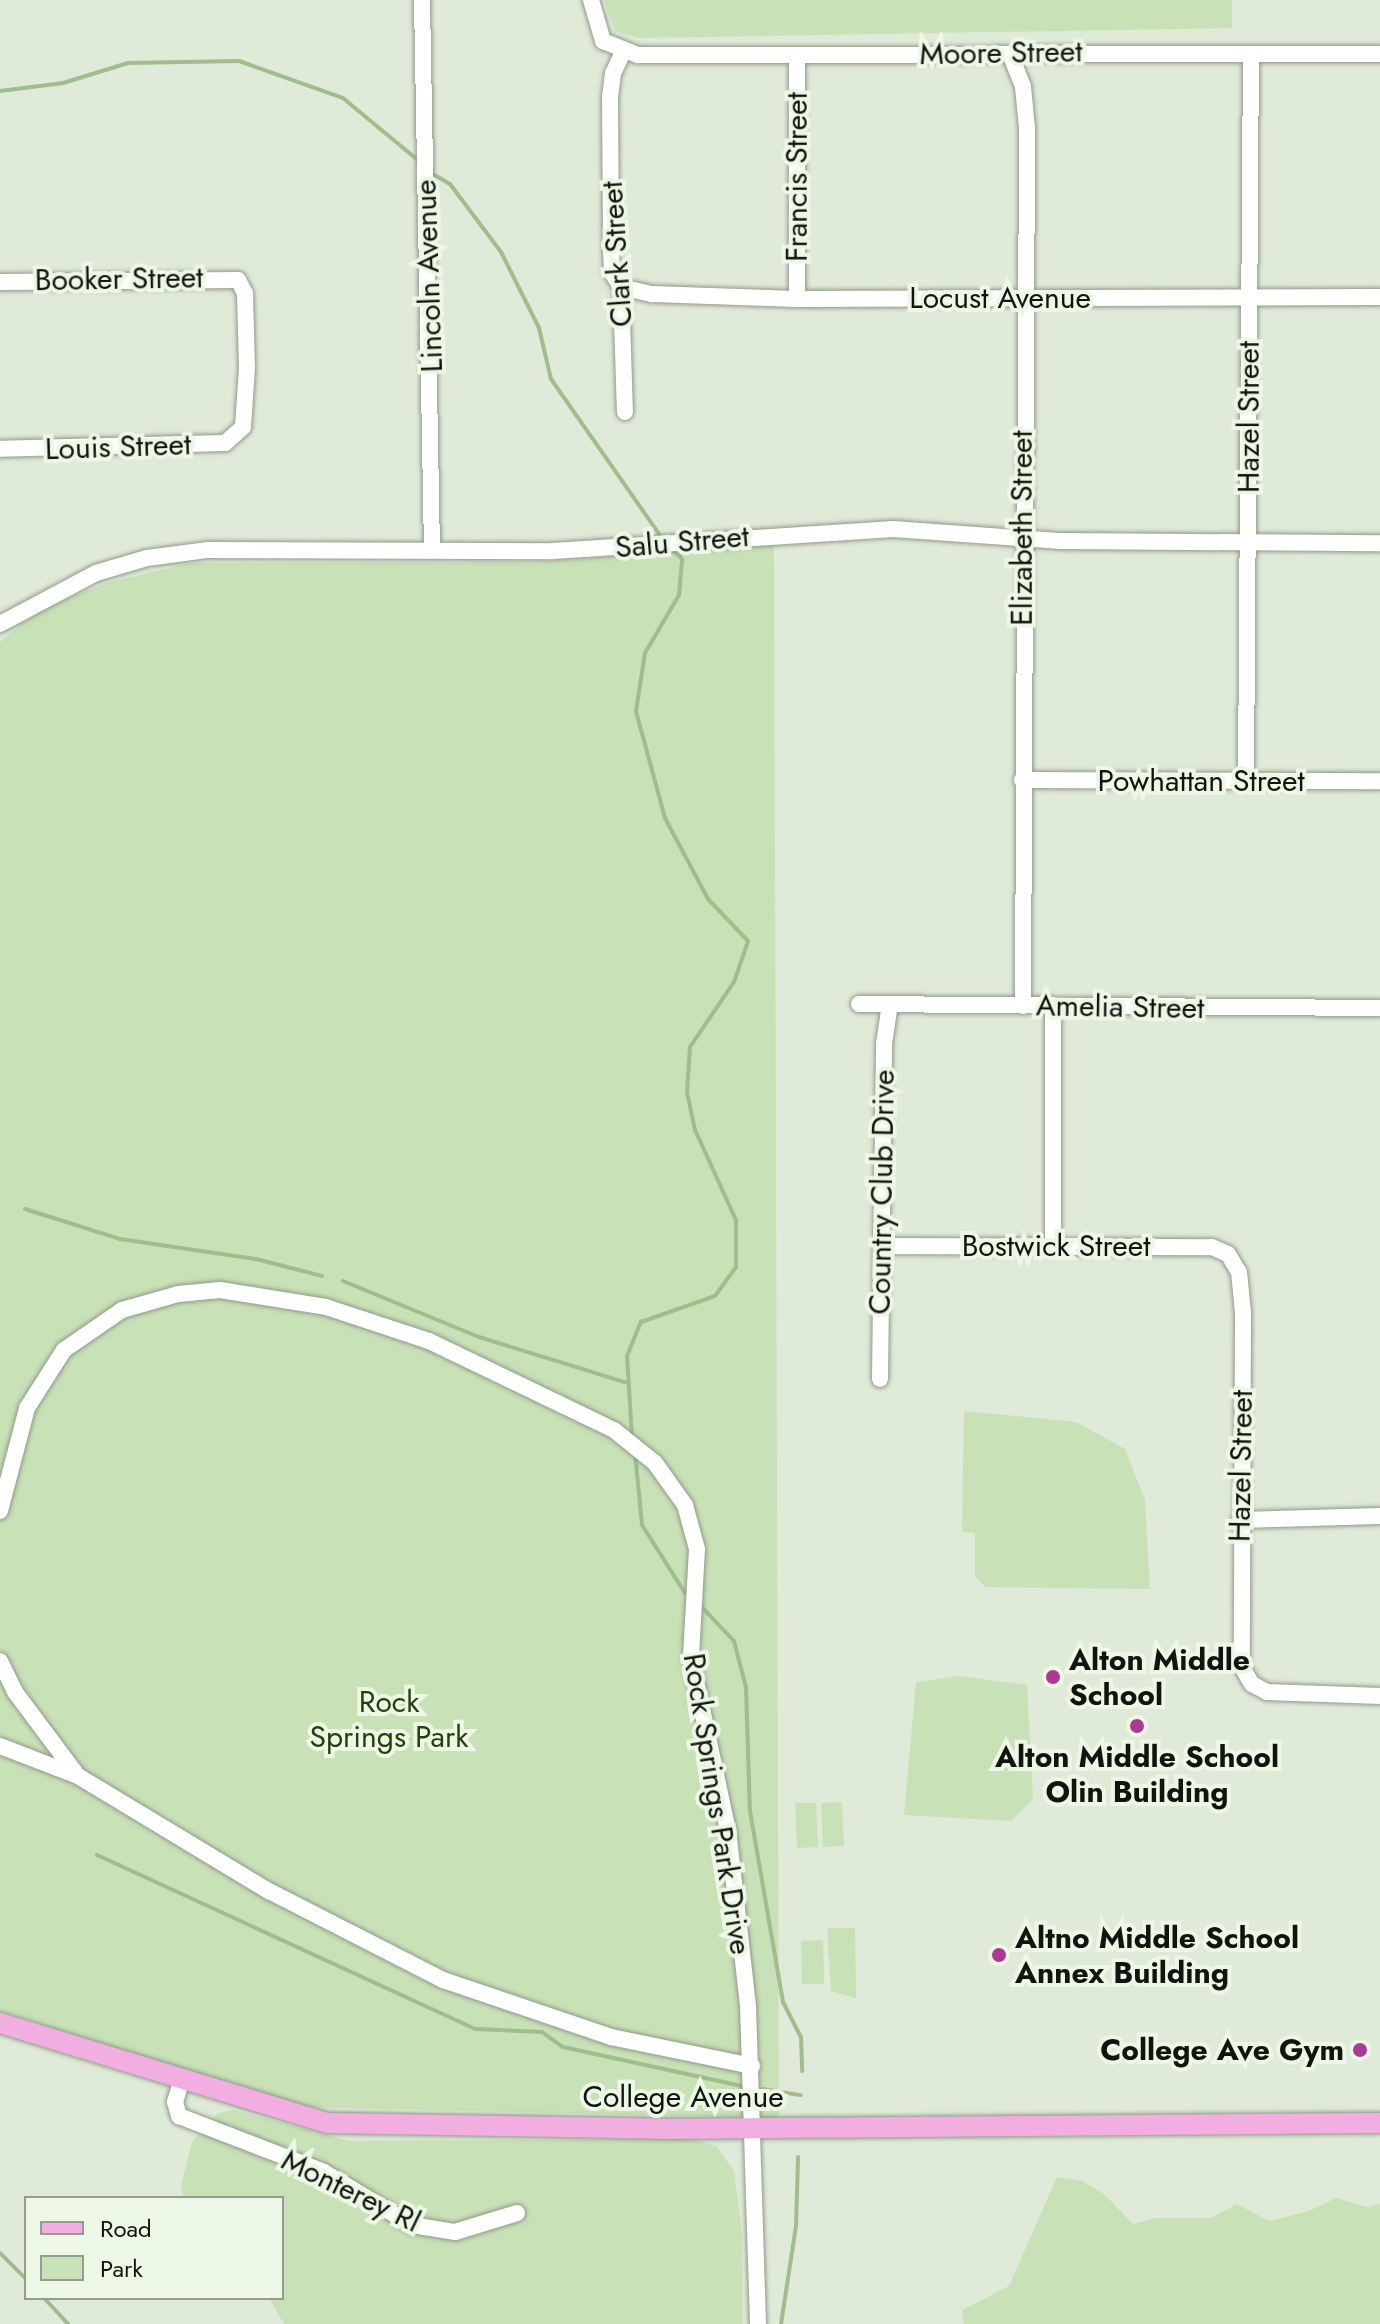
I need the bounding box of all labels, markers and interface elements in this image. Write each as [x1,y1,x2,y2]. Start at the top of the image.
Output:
street label: Moore Street [919,34,1083,72]
street label: Francis Street [779,92,815,262]
street label: Lincoln Avenue [408,179,450,373]
street label: Clark Street [594,180,640,328]
street label: Booker Street [34,260,204,298]
street label: Locust Avenue [909,280,1091,316]
street label: Hazel Street [1231,341,1267,493]
street label: Louis Street [44,426,192,468]
street label: Elizabeth Street [1004,430,1040,626]
street label: Salu Street [614,518,750,566]
street label: Powhattan Street [1097,763,1305,799]
street label: Amelia Street [1036,988,1204,1026]
street label: Country Club Drive [862,1069,902,1315]
street label: Bostwick Street [962,1228,1150,1264]
street label: Hazel Street [1222,1390,1260,1542]
place label: Alton Middle School [1069,1642,1250,1712]
street label: Rock Springs Park Drive [675,1651,759,1957]
marker: Alton Middle School [1044,1668,1062,1686]
park label: Rock Springs Park [309,1684,469,1754]
marker: Alton Middle School Olin Building [1128,1717,1146,1735]
place label: Alton Middle School Olin Building [995,1739,1279,1810]
place label: Altno Middle School Annex Building [1015,1920,1299,1990]
marker: Altno Middle School Annex Building [990,1946,1008,1964]
place label: College Ave Gym [1100,2032,1344,2068]
marker: College Ave Gym [1351,2041,1369,2059]
street label: College Avenue [582,2079,784,2115]
street label: Monterey Rl [276,2142,426,2240]
legend [24,2196,284,2300]
text: Road [100,2211,152,2246]
text: Park [100,2251,143,2286]

